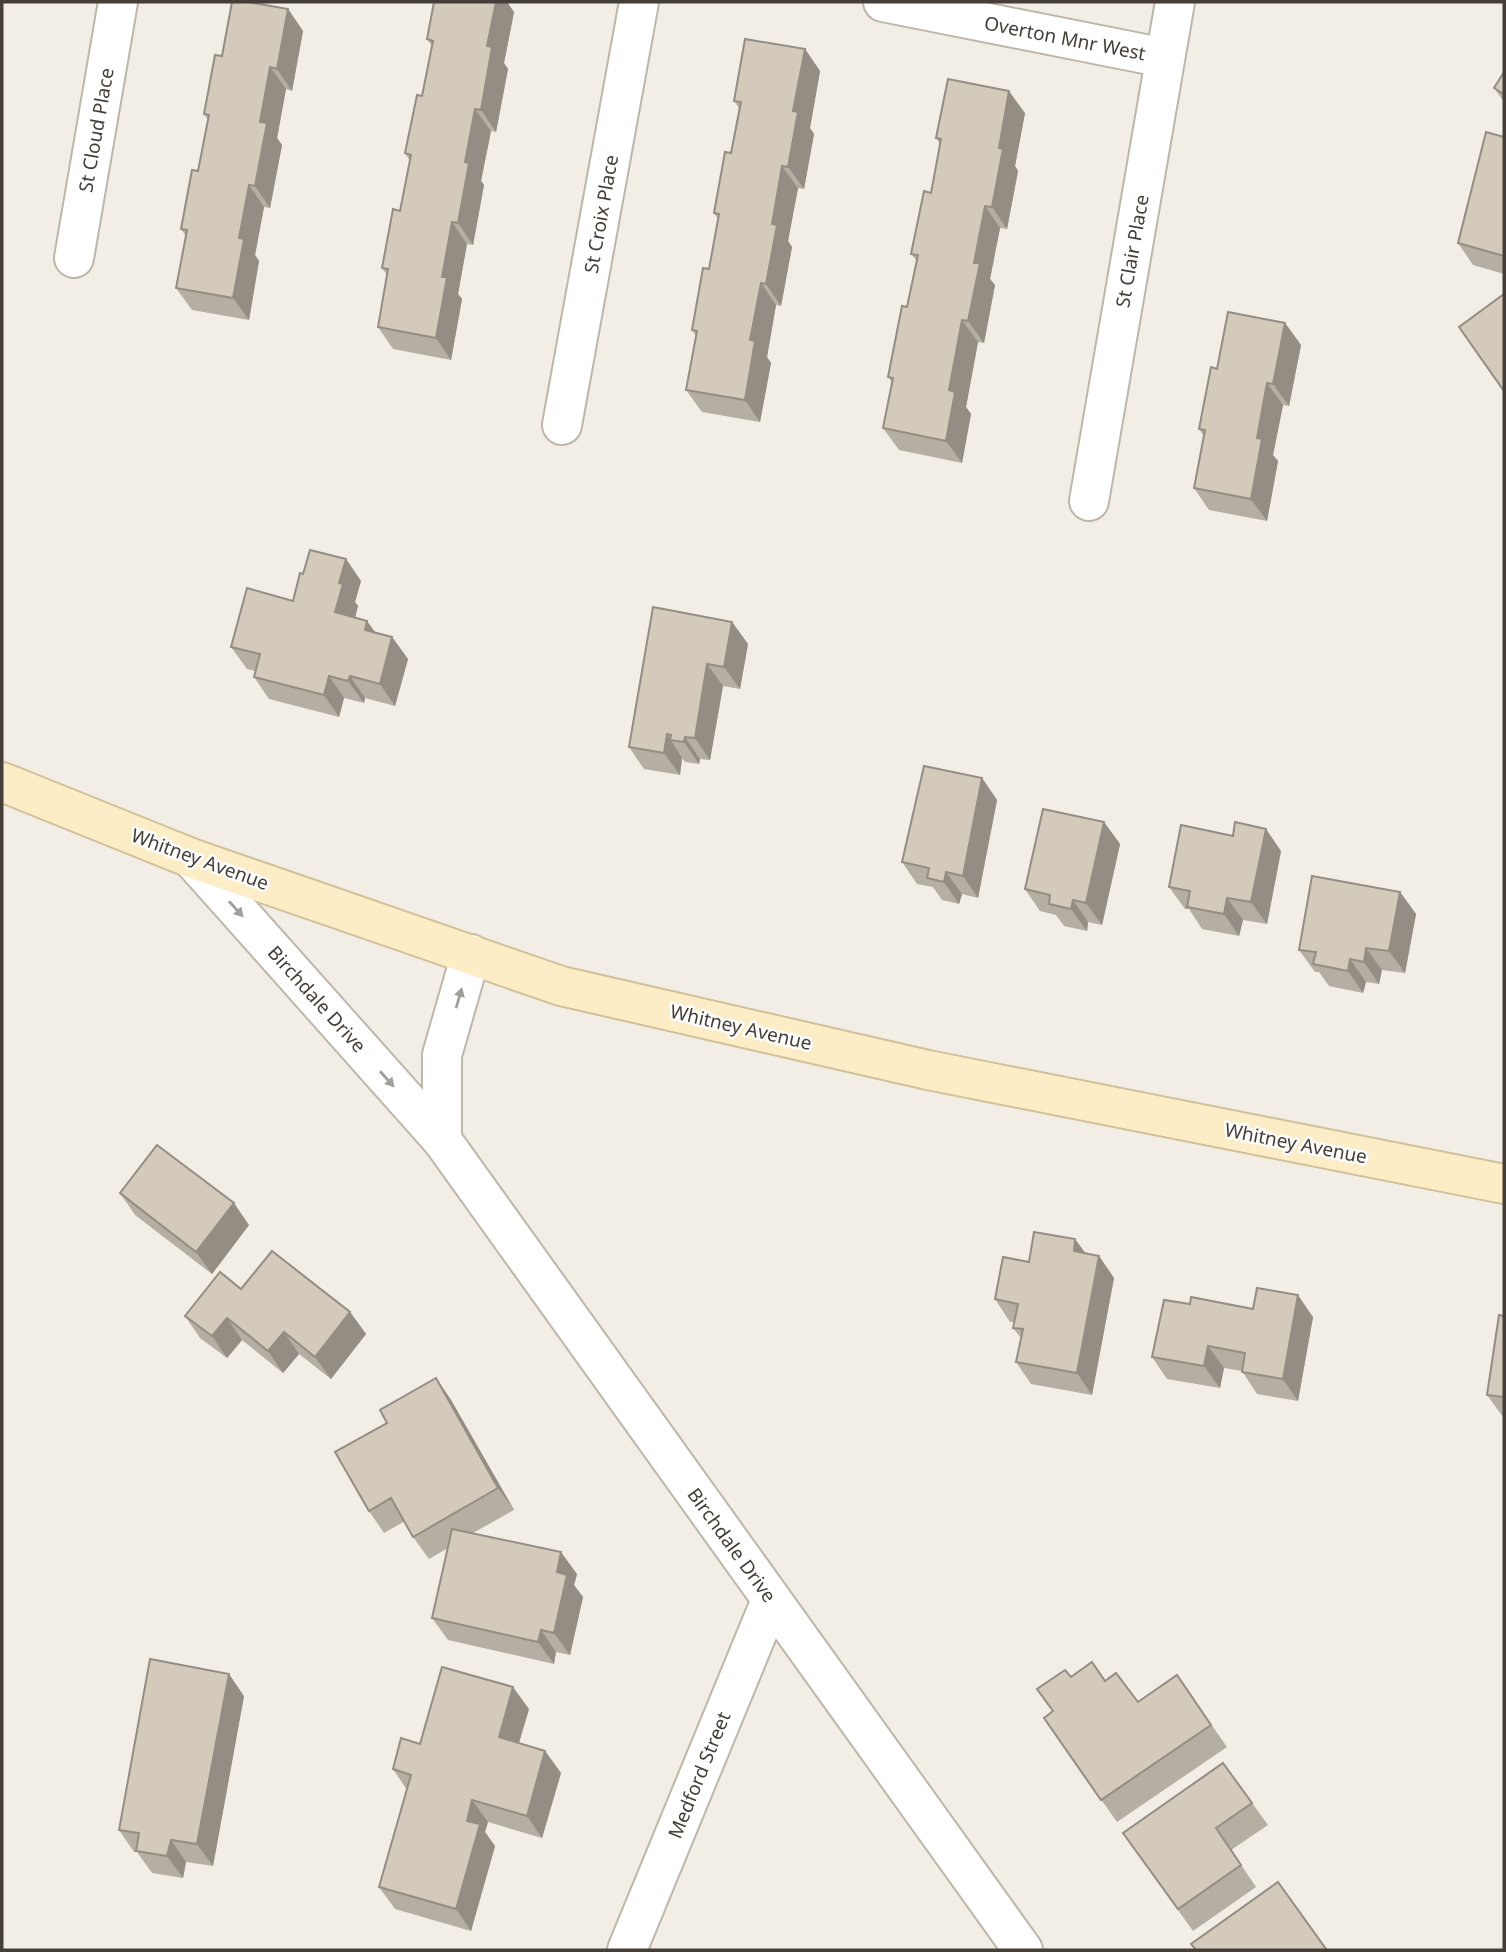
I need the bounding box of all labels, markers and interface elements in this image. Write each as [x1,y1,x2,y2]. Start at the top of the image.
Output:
street label: Overton Mnr West [982,10,1148,66]
street label: St Cloud Place [72,66,120,194]
street label: St Croix Place [578,153,624,275]
street label: St Clair Place [1109,192,1155,310]
street label: Whitney Avenue [128,822,272,896]
one-way arrow [228,900,244,918]
street label: Birchdale Drive [262,940,372,1058]
one-way arrow [454,987,465,1009]
street label: Whitney Avenue [668,998,814,1056]
one-way arrow [379,1070,395,1087]
street label: Whitney Avenue [1223,1116,1369,1170]
street label: Birchdale Drive [682,1483,782,1607]
street label: Medford Street [662,1708,736,1842]

